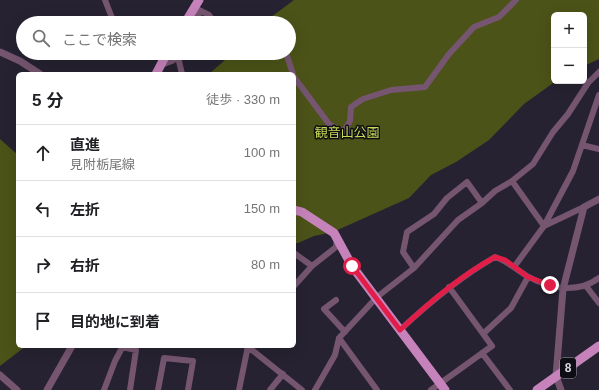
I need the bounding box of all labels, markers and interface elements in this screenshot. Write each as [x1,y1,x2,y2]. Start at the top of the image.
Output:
map controls [551,12,587,84]
button: + [551,12,587,48]
search box [16,16,296,60]
icon: search [30,27,52,49]
text: ここで検索 [62,31,137,48]
button: − [551,48,587,84]
text: 5 分 [32,91,63,110]
text: 徒歩 · 330 m [206,92,280,107]
park label: 観音山公園 [314,125,380,140]
text: 直進 [70,136,100,153]
icon: ahead [32,142,54,164]
text: 100 m [244,145,280,160]
text: 見附栃尾線 [70,157,135,172]
icon: left [32,198,54,220]
text: 左折 [70,201,100,218]
text: 150 m [244,201,280,216]
icon: right [32,254,54,276]
text: 右折 [70,257,100,274]
text: 80 m [251,257,280,272]
route start [343,257,361,275]
route end [541,276,559,294]
icon: arrive [32,310,54,332]
text: 目的地に到着 [70,313,160,330]
road number: 8 [560,358,576,378]

